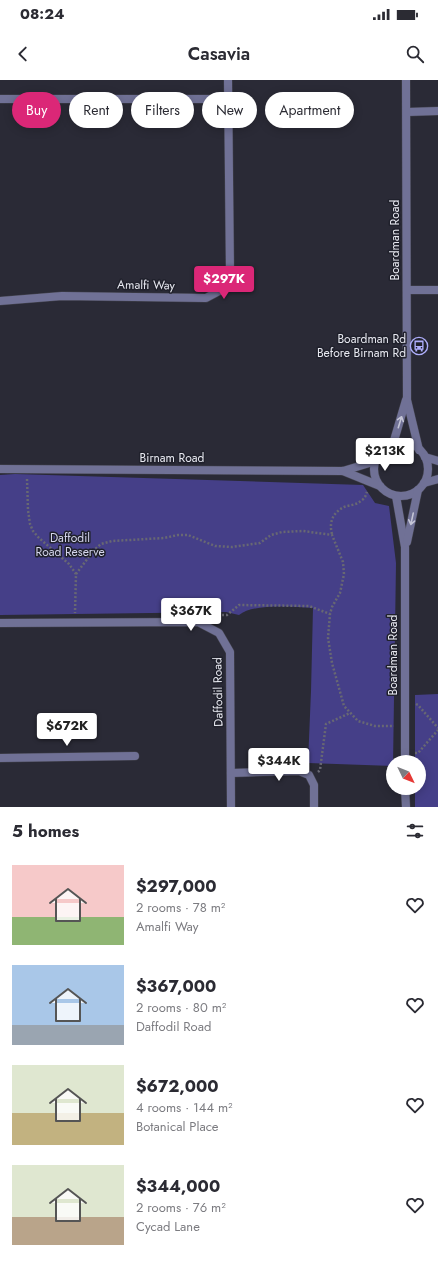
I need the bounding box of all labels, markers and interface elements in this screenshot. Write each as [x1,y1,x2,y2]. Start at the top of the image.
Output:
text: 08:24 [20,3,64,25]
text: Casavia [188,41,250,67]
icon: back [12,43,34,65]
icon: search [404,43,426,65]
chip: Buy [12,92,61,128]
chip: Rent [69,92,123,128]
chip: Filters [131,92,194,128]
chip: New [202,92,257,128]
chip: Apartment [265,92,354,128]
street label: Boardman Road [386,200,404,280]
pin: $297K [196,266,252,300]
text: $297K [203,269,245,288]
street label: Amalfi Way [117,275,176,295]
place label: Boardman Rd Before Birnam Rd [317,330,406,362]
bus stop icon: Boardman Rd Before Birnam Rd [409,336,429,356]
one-way arrow [397,415,404,428]
pin: $213K [357,438,413,472]
text: $213K [365,441,405,460]
street label: Birnam Road [140,449,204,467]
one-way arrow [407,512,415,525]
park label: Daffodil Road Reserve [35,529,105,561]
pin: $367K [163,598,219,632]
text: $367K [170,601,212,620]
street label: Boardman Road [384,615,402,695]
street label: Daffodil Road [208,657,228,727]
pin: $672K [39,713,95,747]
text: $672K [46,716,88,735]
pin: $344K [251,748,307,782]
text: $344K [257,751,301,770]
north arrow [386,755,426,795]
map controls [386,755,426,795]
text: 5 homes [12,819,79,843]
icon: filters [404,820,426,842]
text: $297,000 [136,874,216,898]
icon: home [44,881,92,929]
icon: heart [404,894,426,916]
text: 2 rooms · 78 m² [136,898,225,917]
text: Amalfi Way [136,917,198,936]
text: $367,000 [136,974,216,998]
icon: home [44,981,92,1029]
icon: heart [404,994,426,1016]
text: 2 rooms · 80 m² [136,998,226,1017]
text: Daffodil Road [136,1017,211,1036]
text: $672,000 [136,1074,219,1098]
icon: home [44,1081,92,1129]
icon: heart [404,1094,426,1116]
text: 4 rooms · 144 m² [136,1098,233,1117]
text: Botanical Place [136,1117,219,1136]
text: $344,000 [136,1174,220,1198]
icon: home [44,1181,92,1229]
icon: heart [404,1194,426,1216]
text: 2 rooms · 76 m² [136,1198,226,1217]
text: Cycad Lane [136,1217,200,1236]

